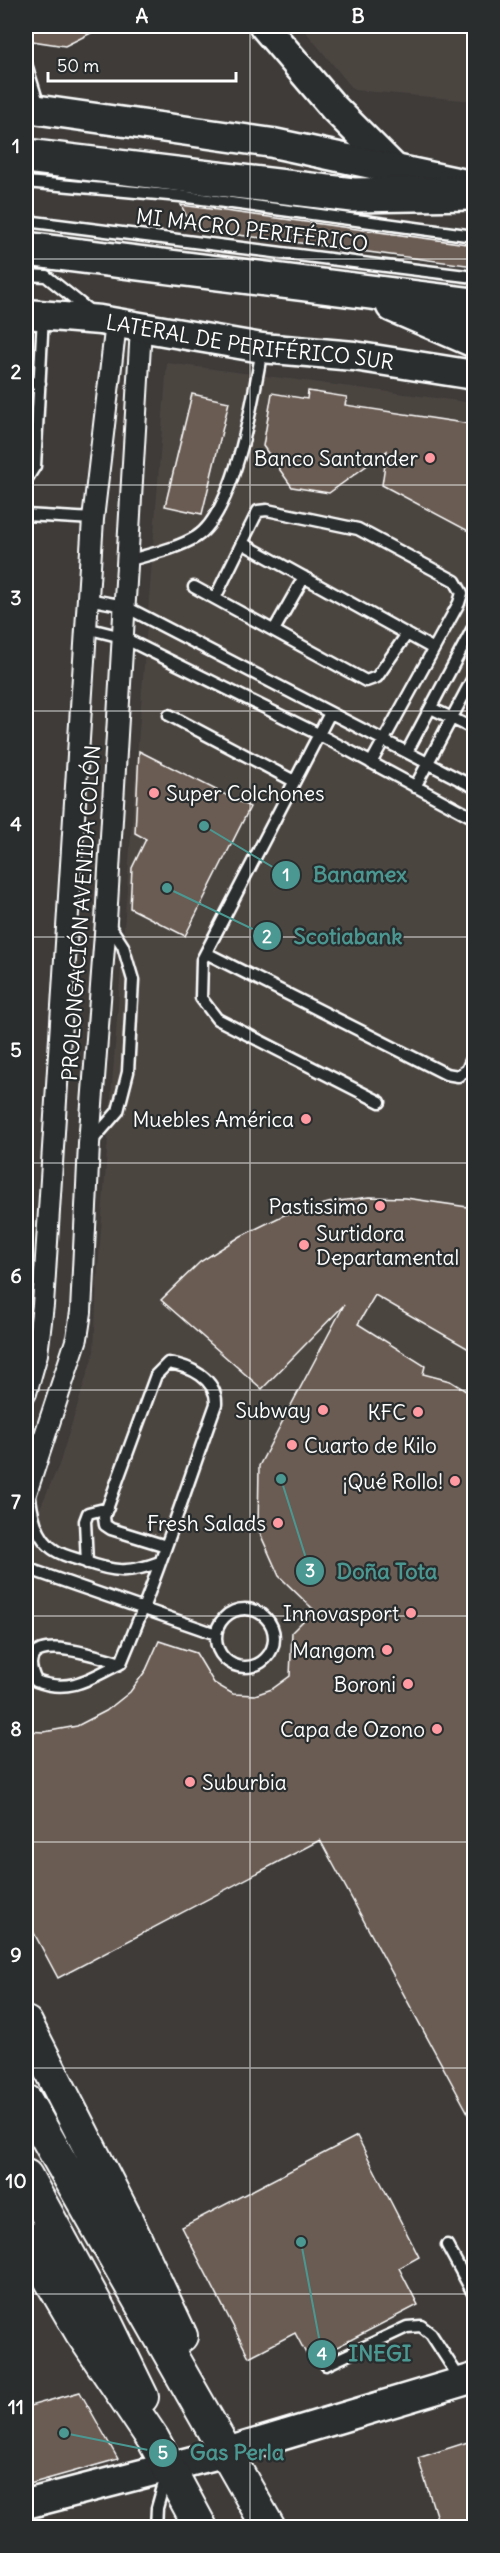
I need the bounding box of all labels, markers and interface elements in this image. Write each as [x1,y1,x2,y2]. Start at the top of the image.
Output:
text: A [136,3,149,28]
text: B [351,3,365,28]
scale bar [48,45,236,83]
text: 50 m [57,54,99,77]
text: 1 [12,133,20,158]
street label: MI MACRO PERIFÉRICO [134,202,370,258]
street label: LATERAL DE PERIFÉRICO SUR [104,308,396,376]
text: 2 [11,359,22,384]
place label: Banco Santander [254,445,418,472]
marker: Banco Santander [423,451,437,465]
text: 3 [10,585,22,610]
street label: PROLONGACIÓN AVENIDA COLÓN [56,744,106,1082]
place label: Super Colchones [166,780,325,807]
marker: Super Colchones [147,786,161,800]
text: 4 [10,811,22,836]
callout: Banamex [271,855,419,895]
text: Banamex [313,860,407,888]
text: 1 [282,863,290,886]
callout: Scotiabank [252,916,415,956]
text: Scotiabank [293,922,403,950]
text: 2 [262,925,272,948]
text: 5 [10,1037,22,1062]
place label: Muebles América [132,1106,294,1133]
marker: Muebles América [299,1112,313,1126]
place label: Pastissimo [269,1193,368,1220]
marker: Pastissimo [373,1199,387,1213]
place label: Surtidora Departamental [316,1220,459,1271]
marker: Surtidora Departamental [297,1238,311,1252]
text: 6 [10,1263,22,1288]
place label: Subway [235,1397,311,1424]
place label: KFC [368,1399,406,1426]
marker: Subway [316,1403,330,1417]
marker: KFC [411,1405,425,1419]
place label: Cuarto de Kilo [304,1432,437,1459]
marker: Cuarto de Kilo [285,1438,299,1452]
place label: ¡Qué Rollo! [343,1468,443,1495]
marker: ¡Qué Rollo! [448,1474,462,1488]
text: 7 [11,1489,21,1514]
place label: Fresh Salads [147,1510,266,1537]
marker: Fresh Salads [271,1516,285,1530]
callout: Doña Tota [295,1551,450,1591]
text: Doña Tota [337,1557,438,1585]
text: 3 [305,1559,315,1582]
place label: Innovasport [283,1600,399,1627]
marker: Innovasport [404,1606,418,1620]
place label: Mangom [292,1637,375,1664]
marker: Mangom [380,1643,394,1657]
place label: Boroni [333,1671,396,1698]
marker: Boroni [401,1677,415,1691]
text: 8 [10,1716,22,1741]
place label: Capa de Ozono [280,1716,425,1743]
marker: Capa de Ozono [430,1722,444,1736]
place label: Suburbia [202,1769,287,1796]
marker: Suburbia [183,1775,197,1789]
text: 9 [10,1942,22,1967]
text: 10 [5,2168,27,2193]
callout: INEGI [307,2334,424,2374]
text: INEGI [349,2339,412,2367]
text: 4 [317,2342,328,2365]
text: 11 [8,2394,24,2419]
callout: Gas Perla [148,2433,296,2473]
text: Gas Perla [190,2438,285,2466]
text: 5 [158,2441,168,2464]

